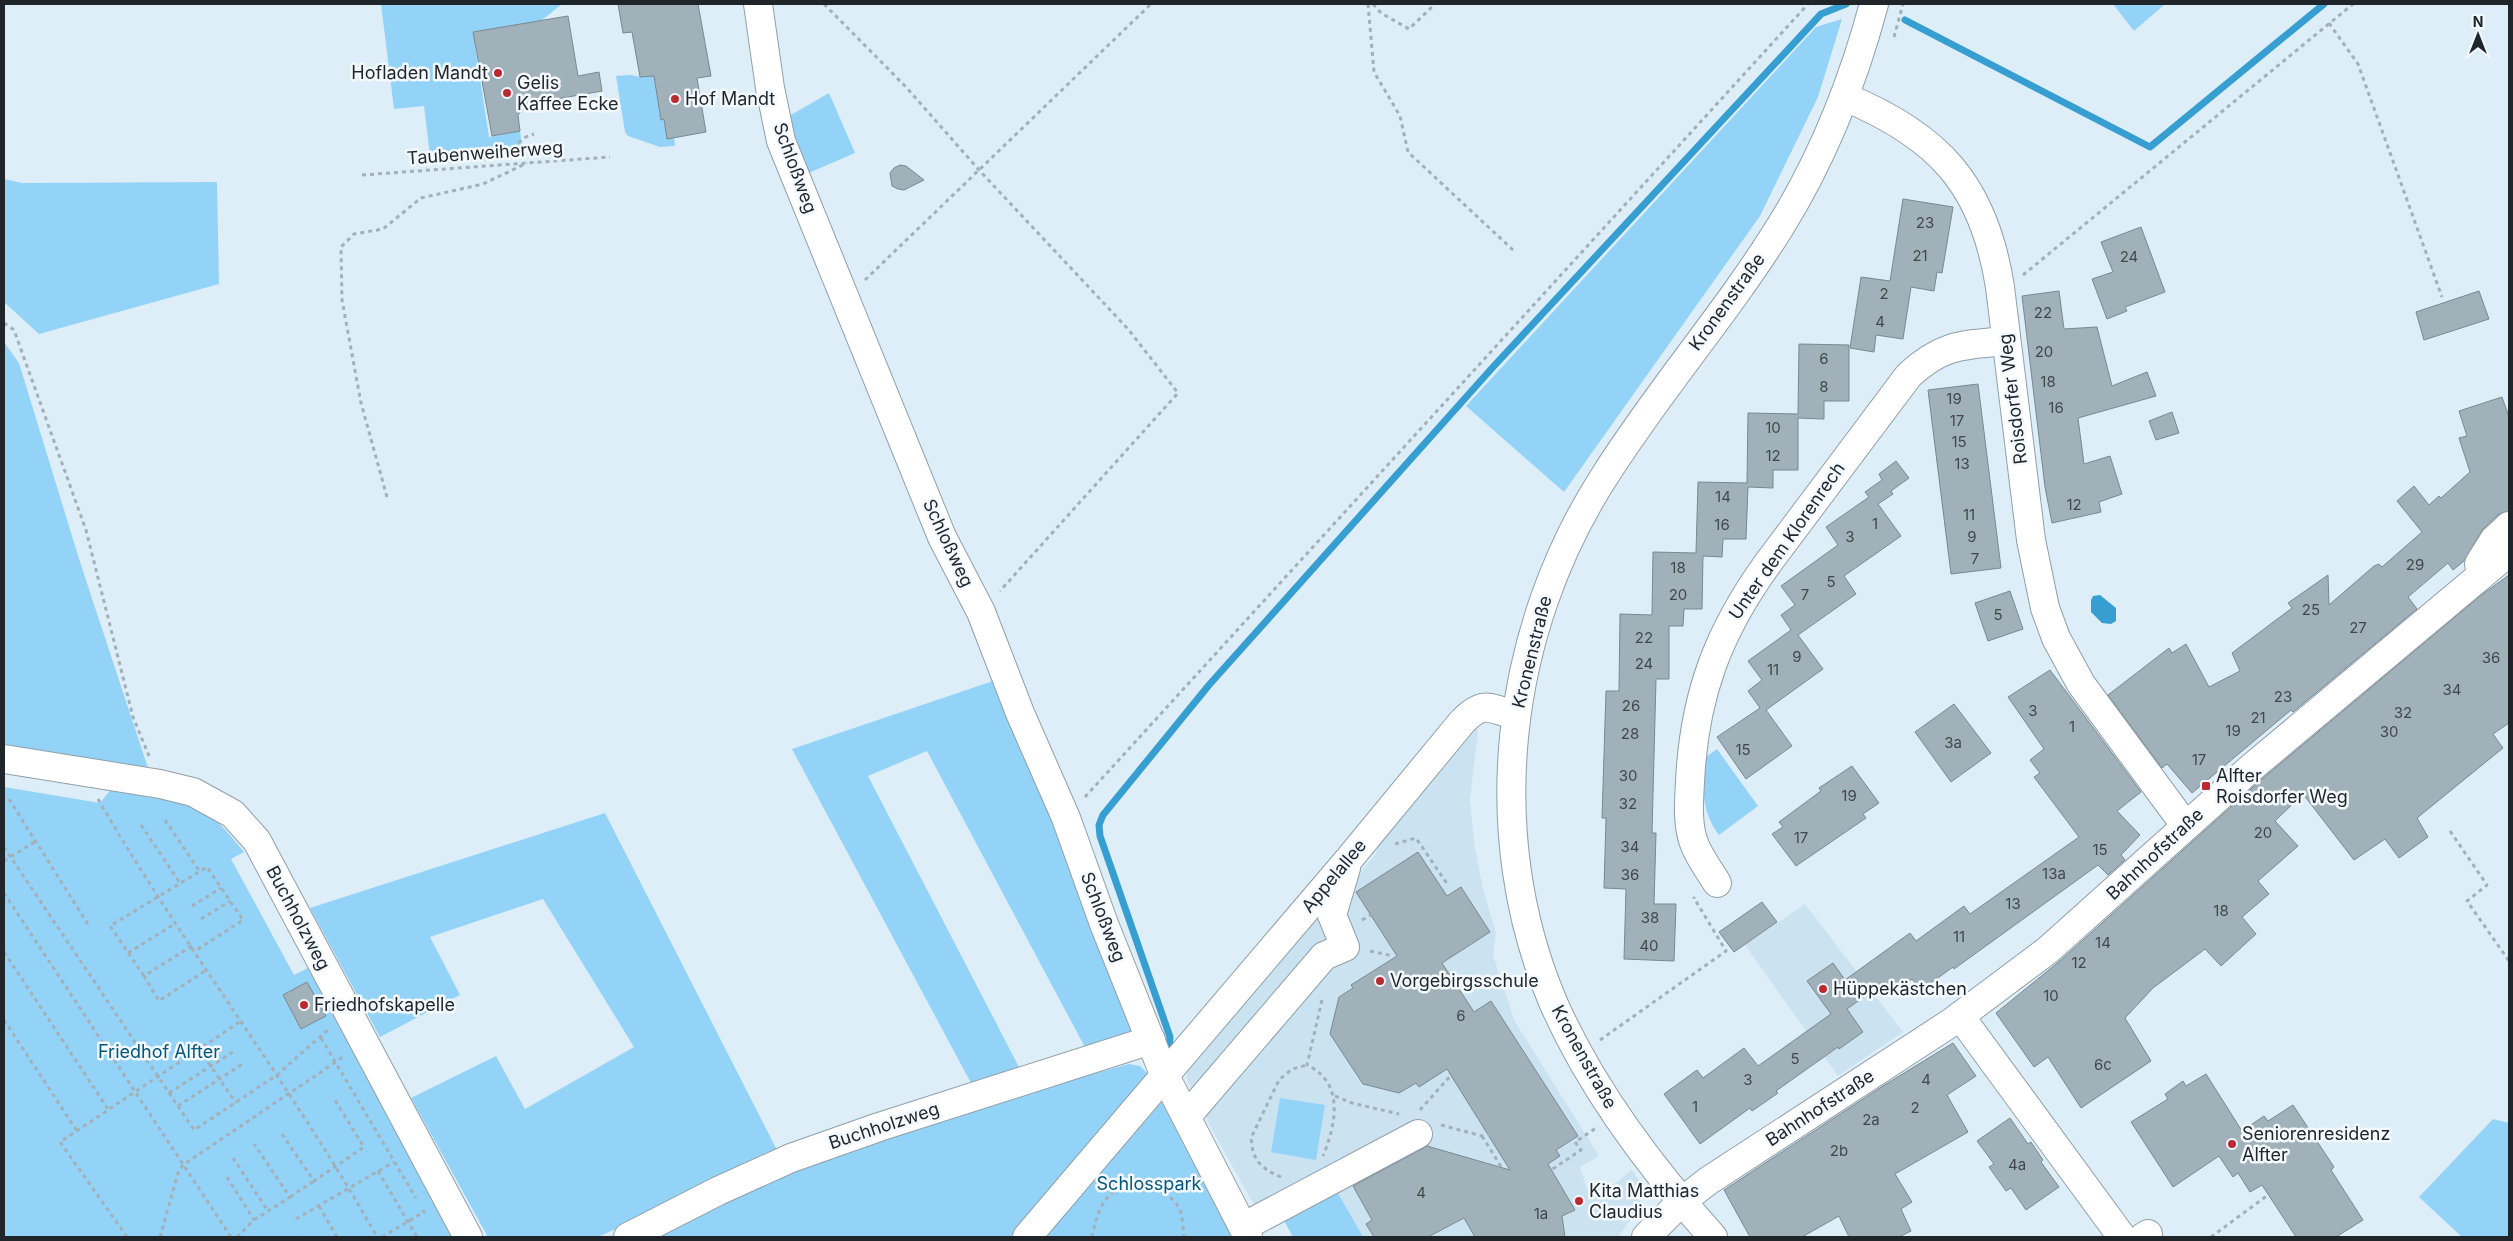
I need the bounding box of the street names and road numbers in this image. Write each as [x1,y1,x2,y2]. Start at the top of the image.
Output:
street label: Schloßweg [769,120,822,216]
street label: Taubenweiherweg [406,137,564,168]
street label: Kronenstraße [1684,249,1769,354]
street label: Roisdorfer Weg [1994,332,2031,466]
street label: Unter dem Klorenrech [1724,458,1849,623]
street label: Schloßweg [919,495,978,590]
street label: Kronenstraße [1507,594,1556,710]
street label: Bahnhofstraße [2102,803,2207,904]
street label: Appelallee [1297,835,1370,917]
street label: Buchholzweg [262,862,335,973]
street label: Schloßweg [1077,869,1130,965]
street label: Kronenstraße [1547,1001,1621,1112]
street label: Bahnhofstraße [1762,1065,1878,1150]
street label: Buchholzweg [826,1098,942,1153]

